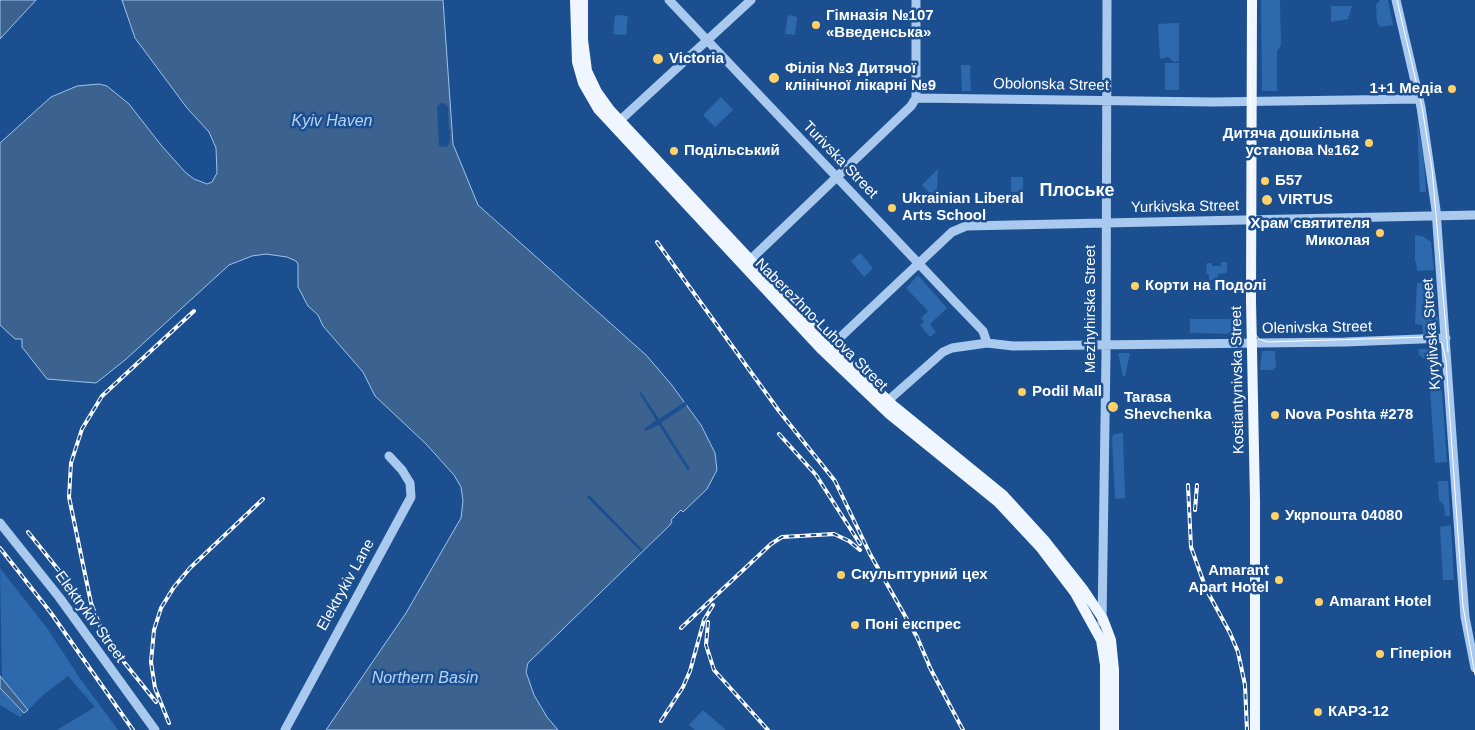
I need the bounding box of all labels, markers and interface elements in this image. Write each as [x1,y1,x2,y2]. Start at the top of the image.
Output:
place label: Гімназія №107 «Введенська» [826,7,934,42]
marker: Гімназія №107 «Введенська» [810,19,822,31]
place label: Victoria [669,50,724,68]
marker: Victoria [651,52,665,66]
place label: Філія №3 Дитячої клінічної лікарні №9 [785,60,936,95]
marker: Філія №3 Дитячої клінічної лікарні №9 [767,71,781,85]
street label: Obolonska Street [993,75,1109,95]
place label: 1+1 Медіа [1370,80,1442,98]
marker: 1+1 Медіа [1446,83,1458,95]
water label: Kyiv Haven [292,112,372,132]
street label: Turivska Street [799,118,881,202]
place label: Дитяча дошкільна установа №162 [1223,125,1359,160]
marker: Дитяча дошкільна установа №162 [1363,137,1375,149]
place label: Подільський [684,142,780,160]
marker: Подільський [668,145,680,157]
place label: Б57 [1275,172,1302,190]
marker: Б57 [1259,175,1271,187]
district label: Плоське [1040,180,1114,202]
place label: Ukrainian Liberal Arts School [902,190,1024,225]
place label: VIRTUS [1278,191,1333,209]
marker: VIRTUS [1260,193,1274,207]
street label: Yurkivska Street [1131,197,1239,217]
marker: Ukrainian Liberal Arts School [886,202,898,214]
place label: Храм святителя Миколая [1251,215,1370,250]
marker: Храм святителя Миколая [1374,227,1386,239]
street label: Mezhyhirska Street [1082,245,1100,373]
street label: Naberezhno-Luhova Street [751,255,891,395]
place label: Корти на Подолі [1145,277,1266,295]
street label: Kyrylivska Street [1419,278,1445,390]
marker: Корти на Подолі [1129,280,1141,292]
street label: Kostiantynivska Street [1228,306,1248,454]
street label: Olenivska Street [1262,318,1372,338]
place label: Podil Mall [1032,383,1102,401]
marker: Podil Mall [1016,386,1028,398]
place label: Tarasa Shevchenka [1124,389,1212,424]
marker: Tarasa Shevchenka [1106,400,1120,414]
place label: Nova Poshta #278 [1285,406,1413,424]
marker: Nova Poshta #278 [1269,409,1281,421]
place label: Укрпошта 04080 [1285,507,1403,525]
marker: Укрпошта 04080 [1269,510,1281,522]
street label: Elektrykiv Lane [313,536,379,634]
place label: Amarant Apart Hotel [1188,562,1269,597]
place label: Скульптурний цех [851,566,988,584]
street label: Elektrykiv Street [51,568,129,666]
marker: Скульптурний цех [835,569,847,581]
marker: Amarant Apart Hotel [1273,574,1285,586]
place label: Amarant Hotel [1329,593,1432,611]
marker: Amarant Hotel [1313,596,1325,608]
place label: Поні експрес [865,616,961,634]
marker: Поні експрес [849,619,861,631]
place label: Гіперіон [1390,645,1452,663]
marker: Гіперіон [1374,648,1386,660]
water label: Northern Basin [372,669,478,689]
place label: КАРЗ-12 [1328,703,1389,721]
marker: КАРЗ-12 [1312,706,1324,718]

